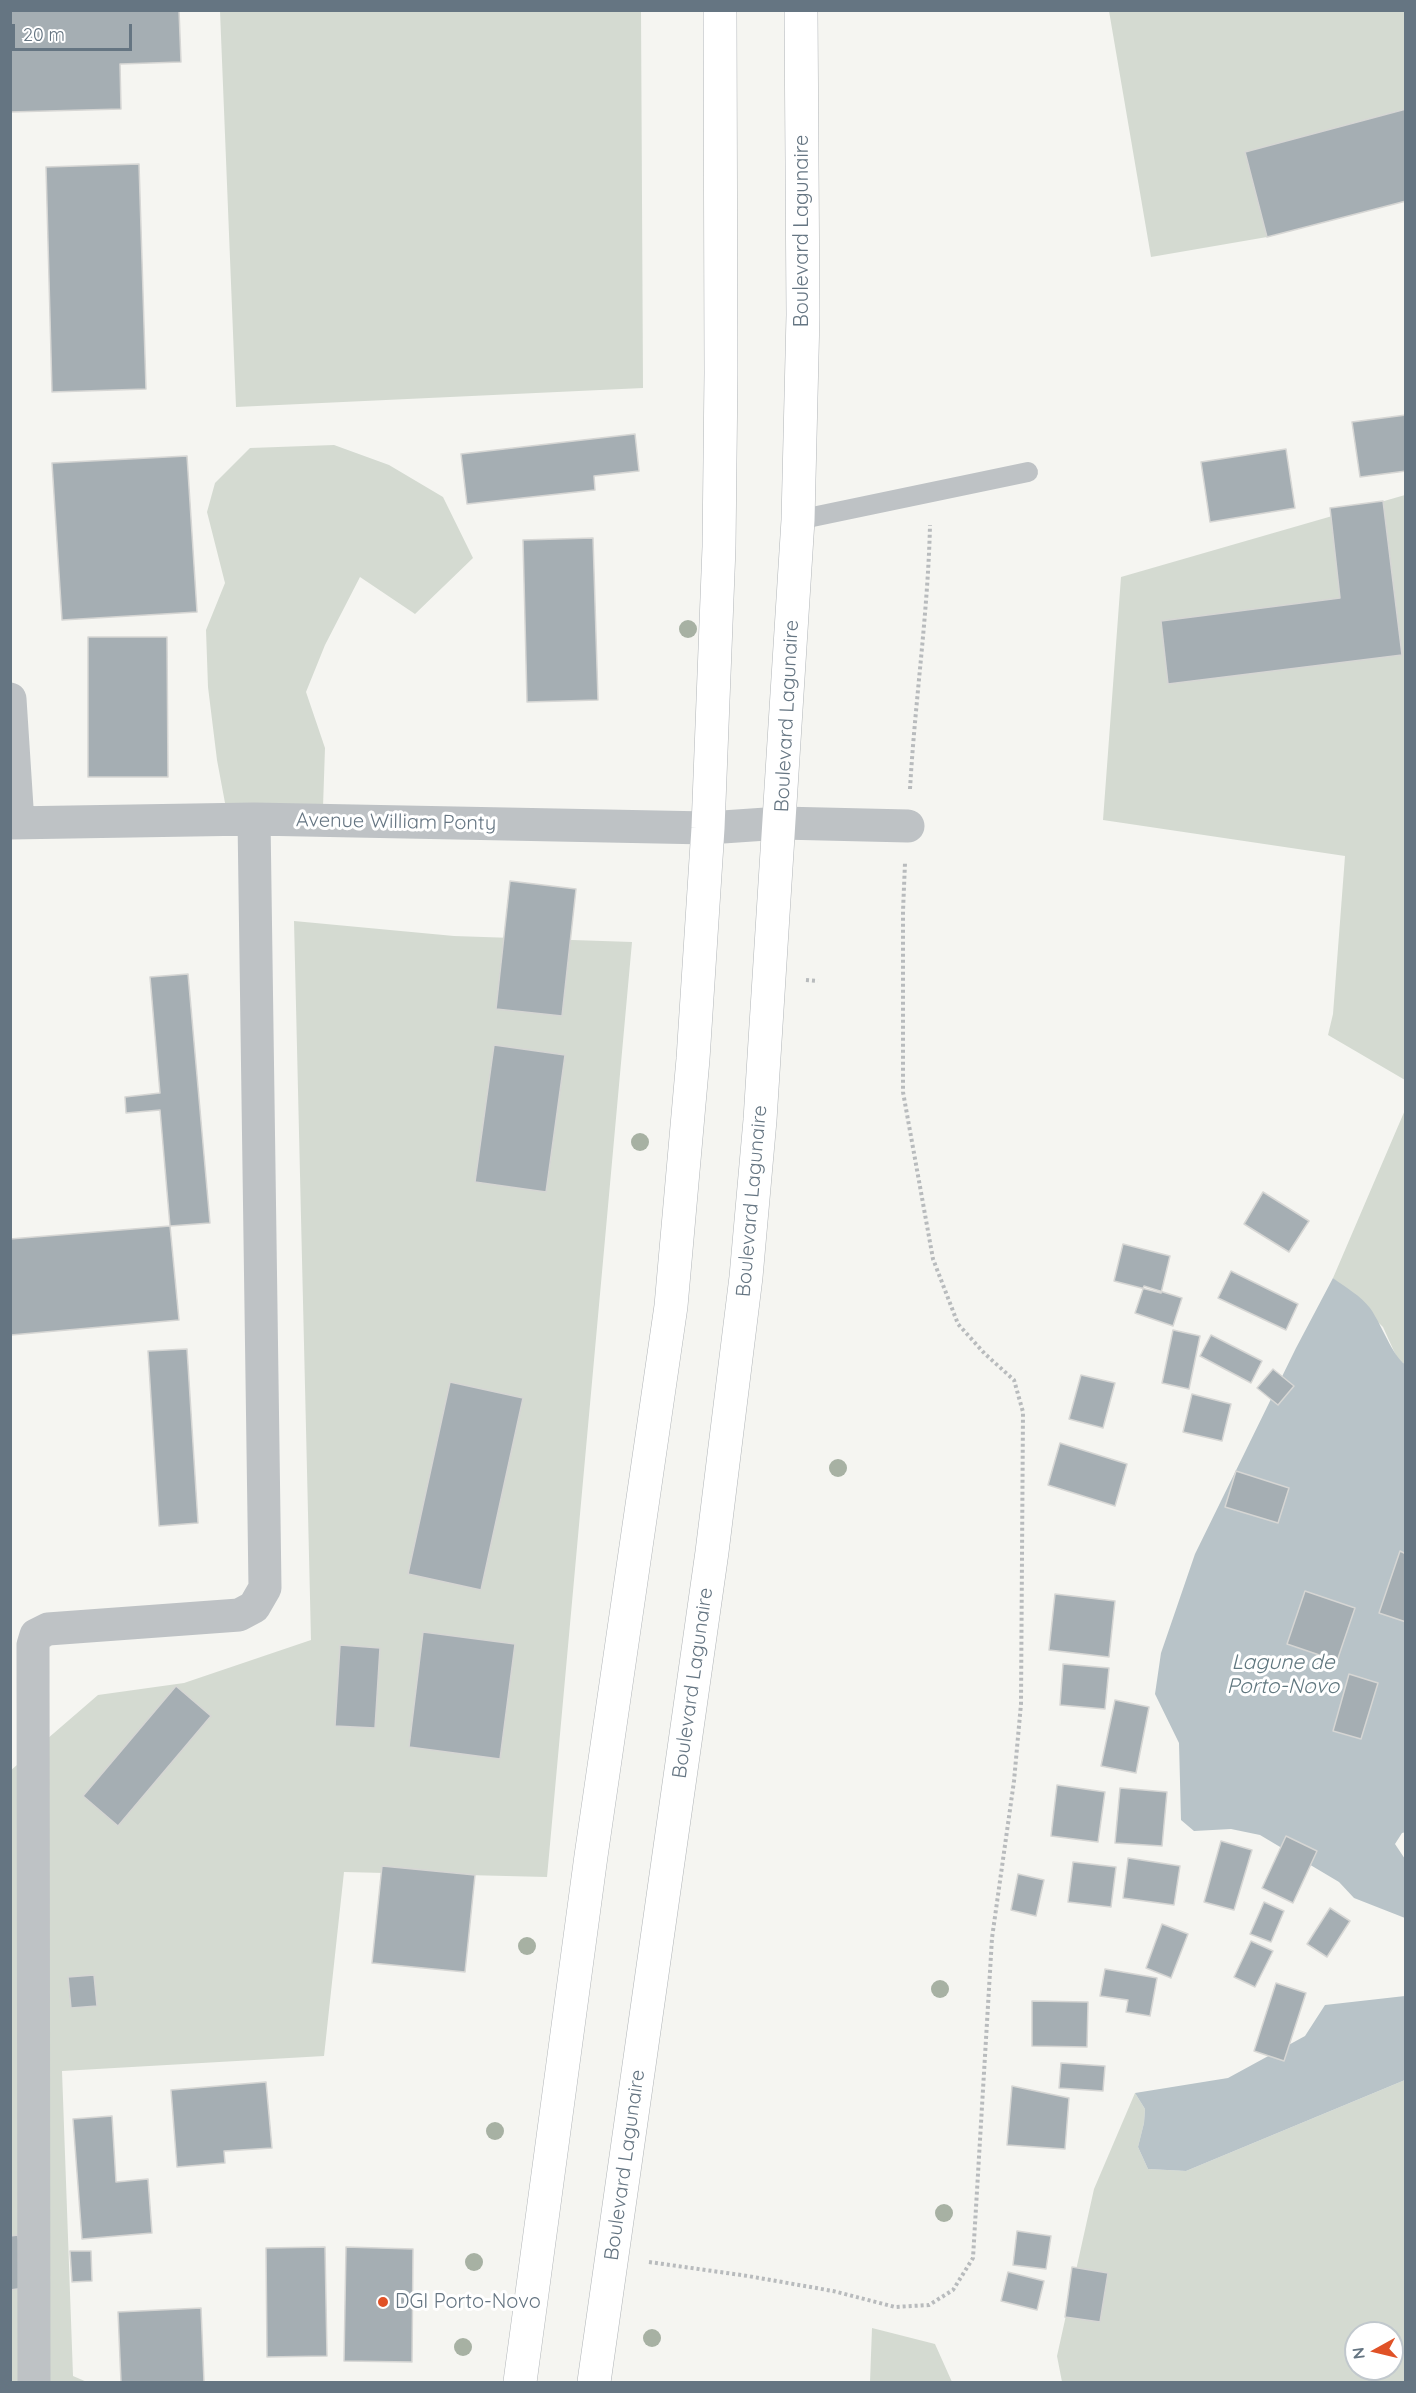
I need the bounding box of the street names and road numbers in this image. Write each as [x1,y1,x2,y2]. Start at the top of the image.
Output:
street label: Boulevard Lagunaire [790,135,814,327]
street label: Boulevard Lagunaire [770,619,804,813]
street label: Avenue William Ponty [296,808,496,836]
street label: Boulevard Lagunaire [732,1104,772,1298]
street label: Boulevard Lagunaire [668,1586,718,1780]
street label: Boulevard Lagunaire [600,2068,650,2262]

